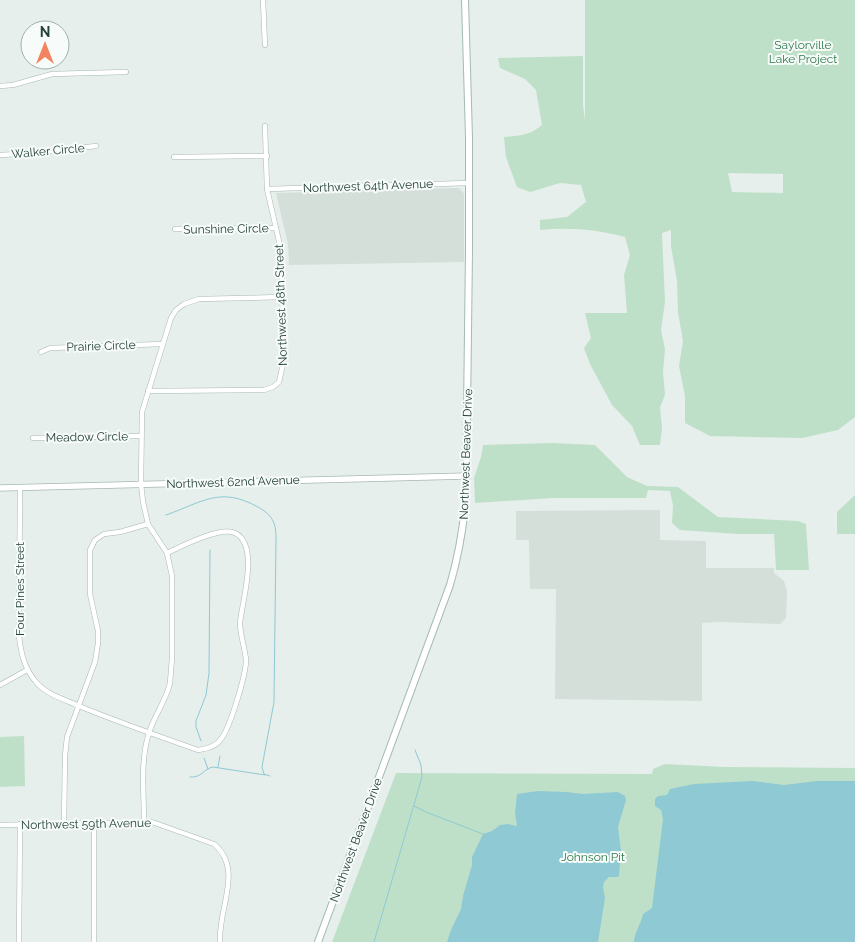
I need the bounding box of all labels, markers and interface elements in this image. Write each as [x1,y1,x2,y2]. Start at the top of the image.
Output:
north arrow [20,20,70,70]
text: N [40,24,50,40]
park label: Saylorville Lake Project [769,38,837,66]
street label: Walker Circle [11,141,85,161]
street label: Northwest 64th Avenue [303,177,433,195]
street label: Sunshine Circle [183,221,269,237]
street label: Northwest 48th Street [272,244,290,366]
street label: Prairie Circle [66,338,136,354]
street label: Northwest Beaver Drive [457,388,475,520]
street label: Meadow Circle [46,429,128,445]
street label: Northwest 62nd Avenue [166,473,300,491]
street label: Four Pines Street [13,542,27,636]
street label: Northwest Beaver Drive [327,776,385,904]
street label: Northwest 59th Avenue [21,816,151,832]
park label: Johnson Pit [561,850,625,864]

